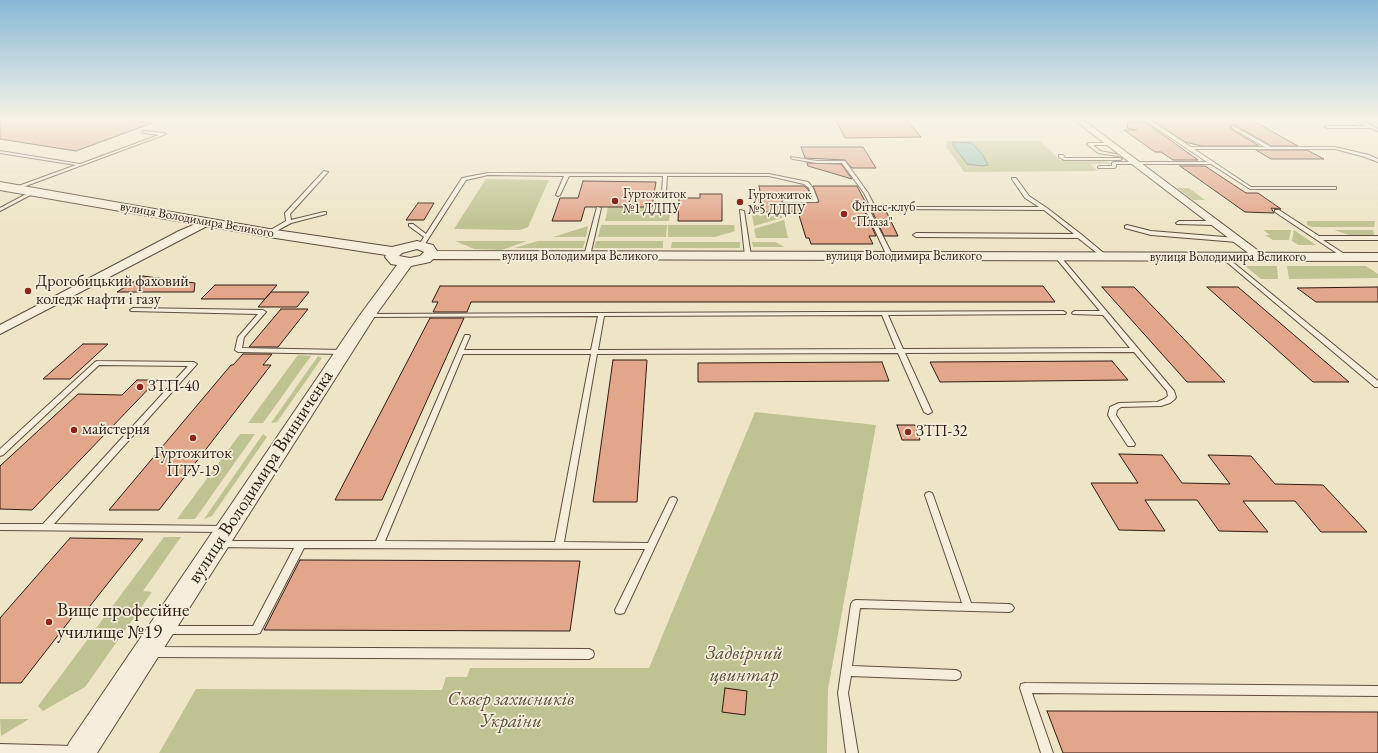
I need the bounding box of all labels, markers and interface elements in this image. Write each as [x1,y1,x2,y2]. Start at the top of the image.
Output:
place label: Гуртожиток №1 ДДПУ [623,186,686,217]
place label: Гуртожиток №5 ДДПУ [748,187,811,218]
marker: Гуртожиток №1 ДДПУ [610,196,620,206]
marker: Гуртожиток №5 ДДПУ [735,197,745,207]
street label: вулиця Володимира Великого [119,199,275,241]
place label: Фітнес-клуб "Плаза" [852,199,915,230]
marker: Фітнес-клуб "Плаза" [839,209,849,219]
street label: вулиця Володимира Великого [502,248,658,264]
street label: вулиця Володимира Великого [826,248,982,264]
street label: вулиця Володимира Великого [1150,249,1306,265]
place label: Дрогобицький фаховий коледж нафти і газу [36,272,189,310]
marker: Дрогобицький фаховий коледж нафти і газу [23,286,33,296]
street label: вулиця Володимира Винниченка [183,366,339,588]
place label: ЗТП-40 [148,377,200,397]
marker: ЗТП-40 [135,382,145,392]
place label: майстерня [82,420,150,440]
place label: ЗТП-32 [916,422,968,442]
marker: майстерня [69,425,79,435]
marker: ЗТП-32 [903,427,913,437]
marker: Гуртожиток ПТУ-19 [188,433,198,443]
place label: Гуртожиток ПТУ-19 [154,444,232,482]
place label: Вище професійне училище №19 [57,600,189,644]
marker: Вище професійне училище №19 [44,617,54,627]
park label: Задвірний цвинтар [705,643,783,687]
park label: Сквер захисників України [447,689,575,733]

